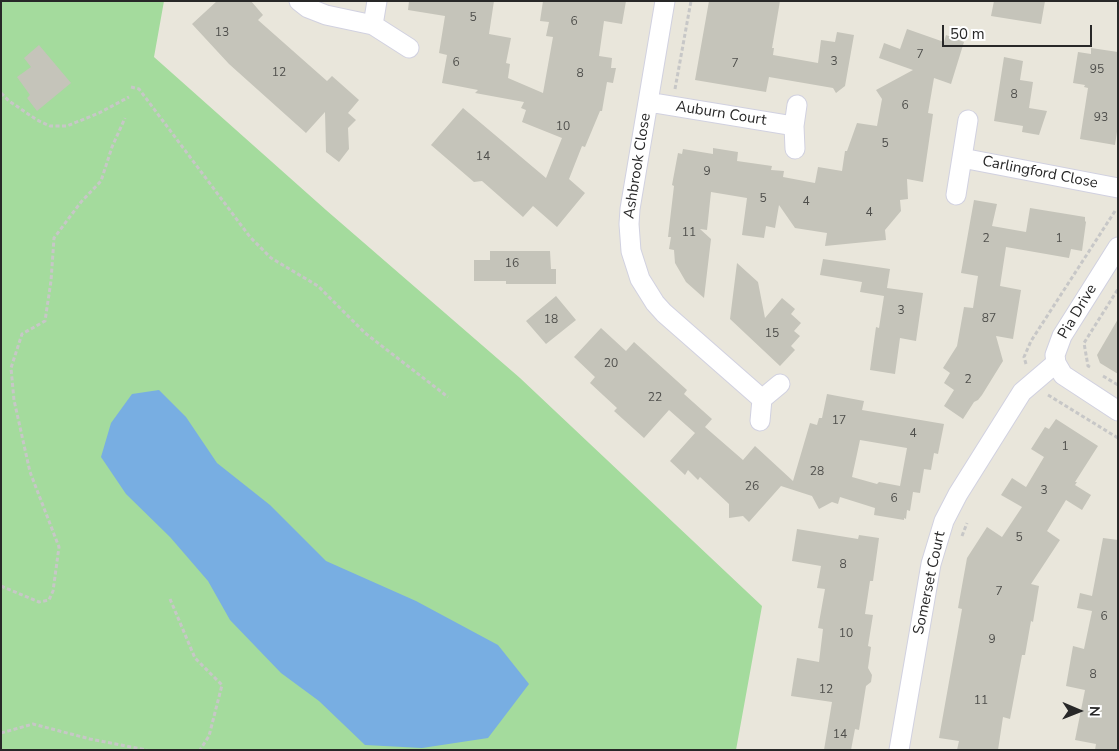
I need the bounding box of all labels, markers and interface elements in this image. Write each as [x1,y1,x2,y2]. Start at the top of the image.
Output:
house number: 5 [469,11,477,25]
house number: 6 [570,15,578,29]
scale bar [944,15,1094,47]
text: 50 m [950,24,985,44]
house number: 13 [215,26,229,40]
house number: 7 [916,48,924,62]
house number: 3 [830,55,838,69]
house number: 6 [452,56,460,70]
house number: 7 [731,57,739,71]
house number: 95 [1090,63,1104,77]
house number: 12 [272,66,286,80]
house number: 8 [576,67,584,81]
house number: 8 [1010,88,1018,102]
street label: Auburn Court [674,98,768,130]
house number: 6 [901,99,909,113]
house number: 93 [1094,111,1108,125]
street label: Ashbrook Close [621,112,655,220]
house number: 10 [556,120,570,134]
house number: 5 [881,137,889,151]
house number: 14 [476,150,490,164]
street label: Carlingford Close [981,153,1099,193]
house number: 9 [703,165,711,179]
house number: 5 [759,192,767,206]
house number: 4 [802,195,810,209]
house number: 4 [865,206,873,220]
house number: 11 [682,226,696,240]
house number: 2 [982,232,990,246]
house number: 1 [1055,232,1063,246]
house number: 16 [505,257,519,271]
street label: Pia Drive [1055,281,1101,343]
house number: 3 [897,304,905,318]
house number: 87 [982,312,996,326]
house number: 18 [544,313,558,327]
house number: 15 [765,327,779,341]
house number: 20 [604,357,618,371]
house number: 2 [964,373,972,387]
house number: 22 [648,391,662,405]
house number: 17 [832,414,846,428]
house number: 4 [909,427,917,441]
house number: 1 [1061,440,1069,454]
house number: 28 [810,465,824,479]
house number: 26 [745,480,759,494]
house number: 3 [1040,484,1048,498]
house number: 6 [890,492,898,506]
street label: Somerset Court [910,530,950,636]
house number: 5 [1015,531,1023,545]
house number: 8 [839,558,847,572]
house number: 7 [995,585,1003,599]
house number: 6 [1100,610,1108,624]
house number: 10 [839,627,853,641]
house number: 9 [988,633,996,647]
house number: 8 [1089,668,1097,682]
house number: 12 [819,683,833,697]
north arrow [1054,686,1104,736]
house number: 11 [974,694,988,708]
text: N [1085,706,1104,717]
house number: 14 [833,728,847,742]

